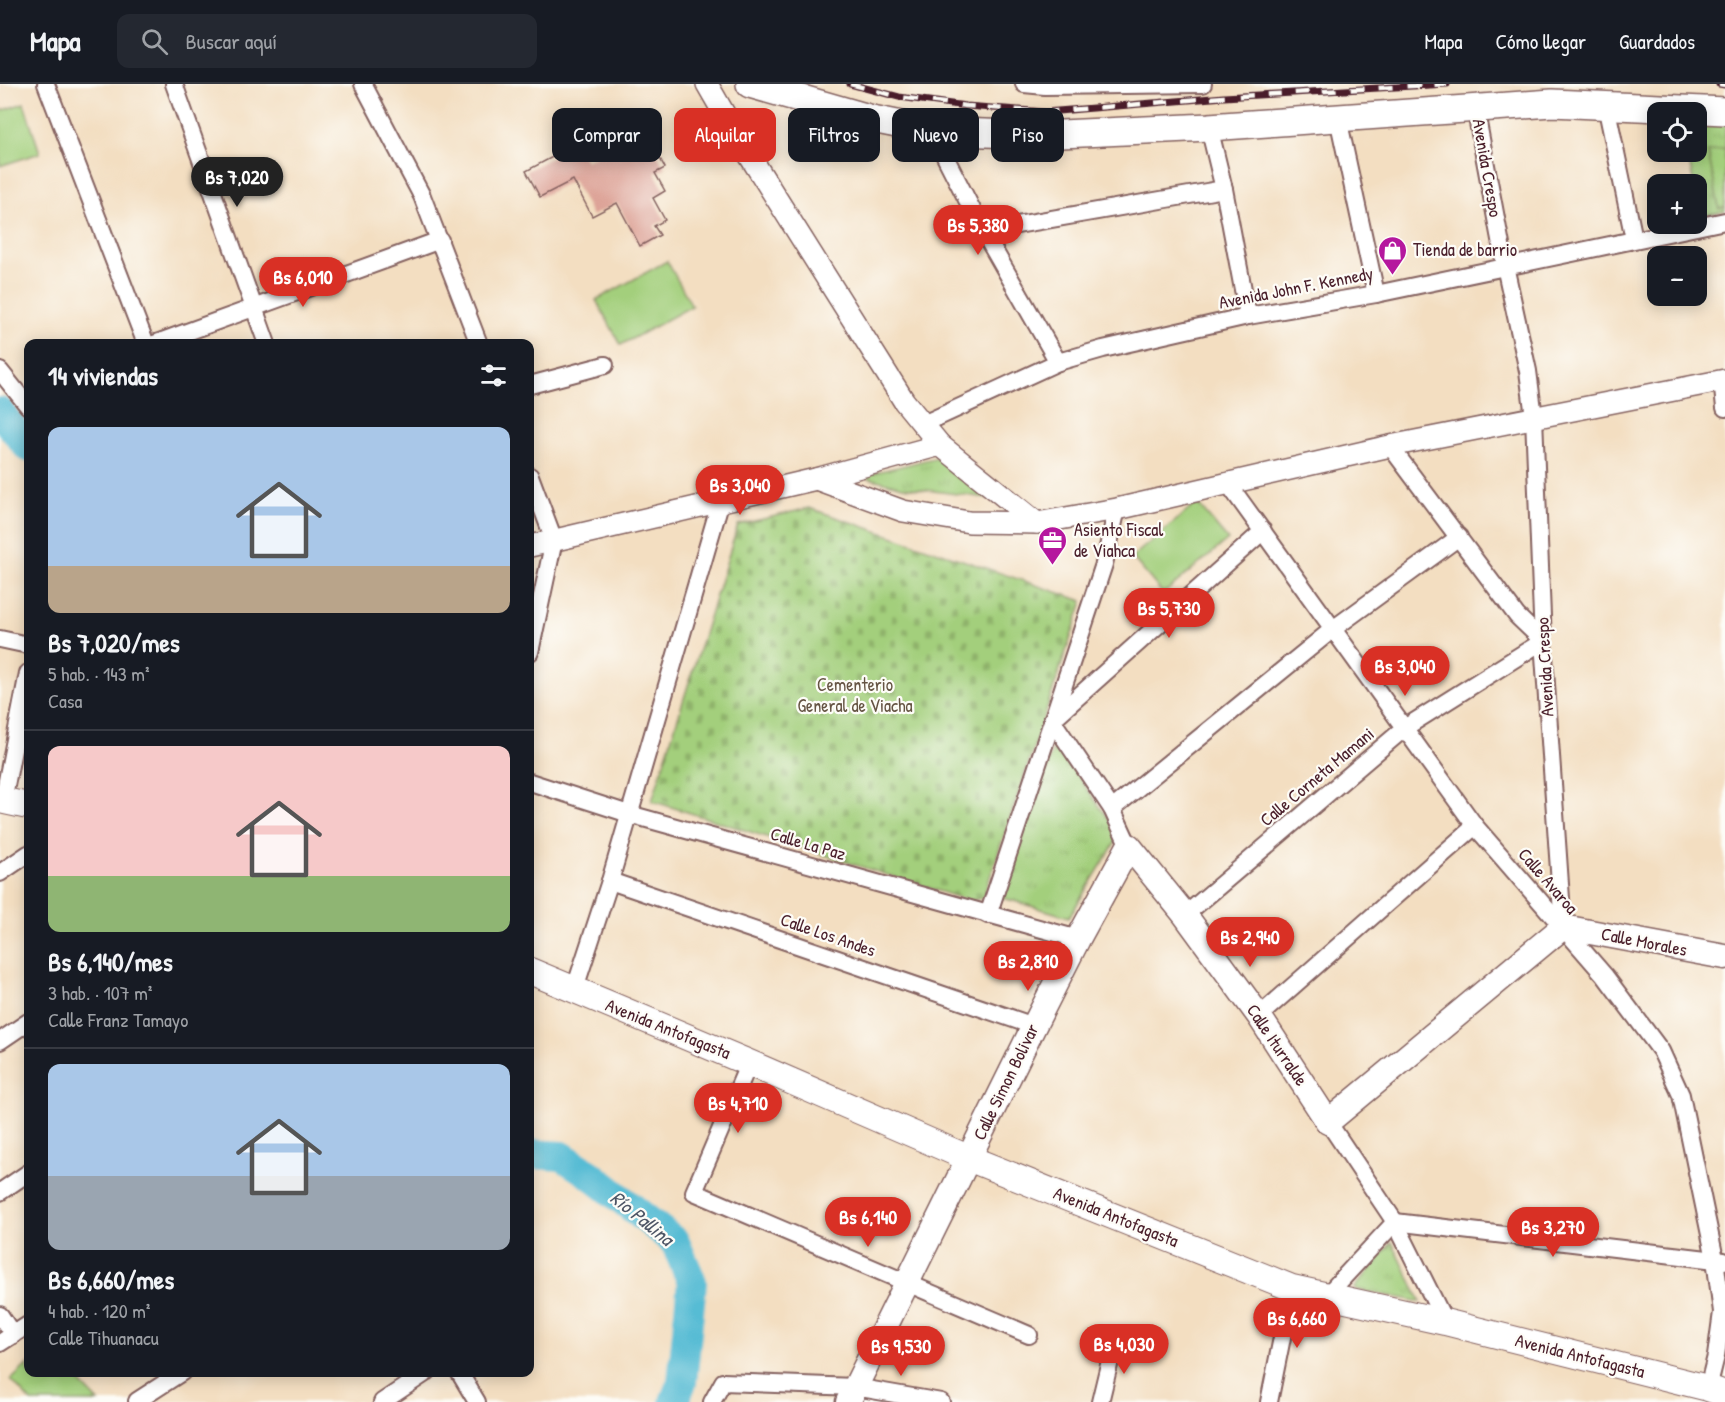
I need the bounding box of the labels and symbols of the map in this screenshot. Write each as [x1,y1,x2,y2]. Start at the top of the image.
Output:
street label: Avenida Crespo [1467,117,1508,219]
pin: Bs 7,020 [175,157,299,208]
pin: Bs 5,380 [916,205,1040,256]
shop icon: Tienda de barrio [1376,234,1408,276]
place label: Tienda de barrio [1413,237,1517,262]
pin: Bs 6,010 [241,257,365,308]
street label: Avenida John F. Kennedy [1217,260,1376,315]
pin: Bs 3,040 [678,465,802,516]
place label: Asiento Fiscal de Viahca [1074,517,1163,563]
office icon: Asiento Fiscal de Viahca [1037,524,1069,566]
pin: Bs 5,730 [1107,588,1231,639]
street label: Avenida Crespo [1529,617,1560,717]
pin: Bs 3,040 [1343,646,1467,697]
park label: Cementerio General de Viacha [797,672,913,718]
street label: Calle Corneta Mamani [1254,721,1379,832]
street label: Calle La Paz [768,821,849,866]
street label: Calle Avaroa [1513,842,1584,919]
street label: Calle Los Andes [777,907,879,962]
pin: Bs 2,940 [1188,917,1312,968]
street label: Calle Morales [1599,921,1689,962]
pin: Bs 2,810 [966,941,1090,992]
street label: Avenida Antofagasta [602,992,734,1065]
street label: Calle Iturralde [1241,999,1314,1090]
street label: Calle Simon Bolivar [967,1019,1045,1144]
pin: Bs 4,710 [676,1083,800,1134]
street label: Avenida Antofagasta [1050,1180,1182,1253]
water label: Río Pallina [605,1184,681,1253]
pin: Bs 6,140 [806,1197,930,1248]
pin: Bs 3,270 [1491,1207,1615,1258]
pin: Bs 6,660 [1235,1298,1359,1349]
pin: Bs 4,030 [1062,1324,1186,1375]
pin: Bs 9,530 [839,1326,963,1377]
street label: Avenida Antofagasta [1513,1327,1648,1384]

